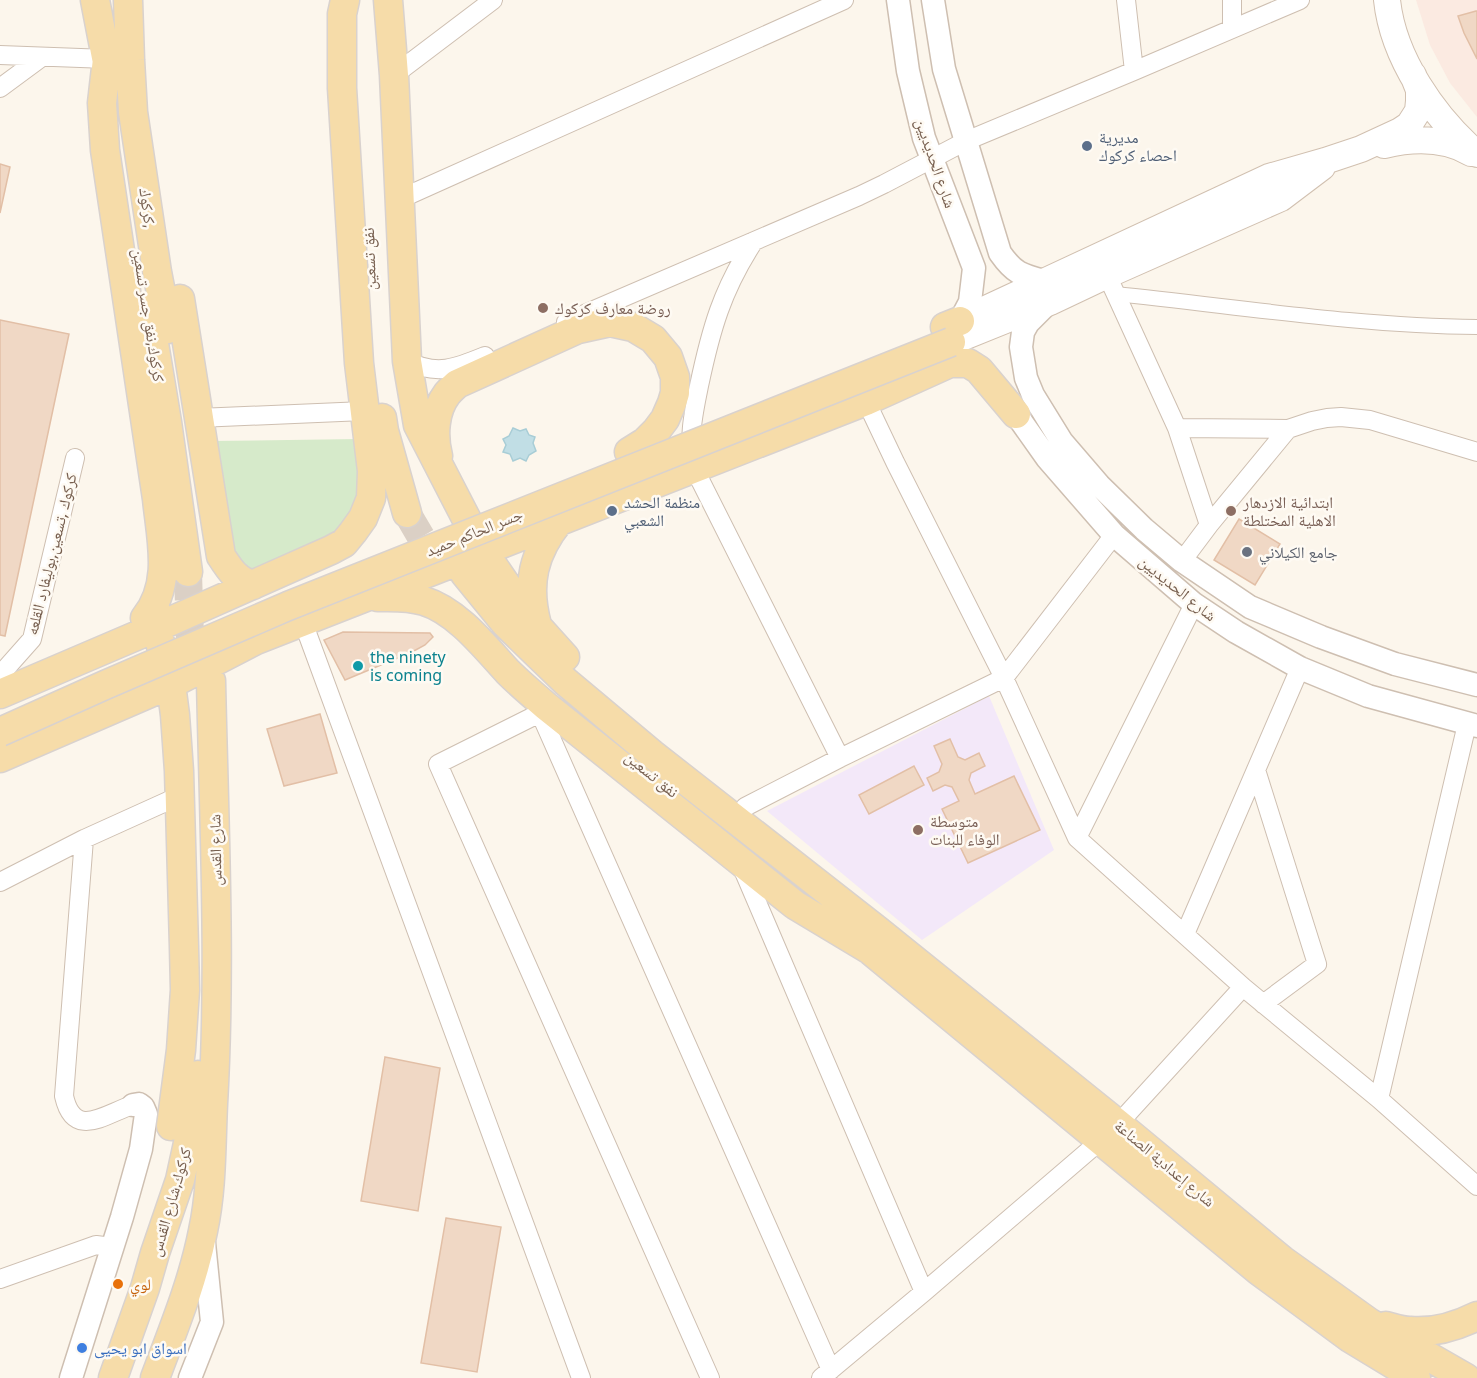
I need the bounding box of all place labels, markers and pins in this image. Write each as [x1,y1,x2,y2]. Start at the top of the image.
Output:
place label: مديرية احصاء كركوك [1099,126,1177,166]
marker: مديرية احصاء كركوك [1080,139,1094,153]
place label: روضة معارف كركوك [555,297,671,319]
marker: روضة معارف كركوك [536,301,550,315]
place label: منظمة الحشد الشعبي [624,491,700,533]
place label: ابتدائية الازدهار الاهلية المختلطة [1242,491,1336,531]
marker: منظمة الحشد الشعبي [605,504,619,518]
marker: ابتدائية الازدهار الاهلية المختلطة [1224,504,1238,518]
place label: جامع الكيلاني [1259,541,1338,565]
marker: جامع الكيلاني [1240,545,1254,559]
place label: the ninety is coming [370,646,447,686]
marker: the ninety is coming [351,659,365,673]
place label: متوسطة الوفاء للبنات [930,810,1000,850]
marker: متوسطة الوفاء للبنات [911,823,925,837]
place label: لوي [130,1273,151,1297]
marker: لوي [111,1277,125,1291]
place label: اسواق ابو يحيى [94,1337,187,1359]
marker: اسواق ابو يحيى [75,1341,89,1355]

